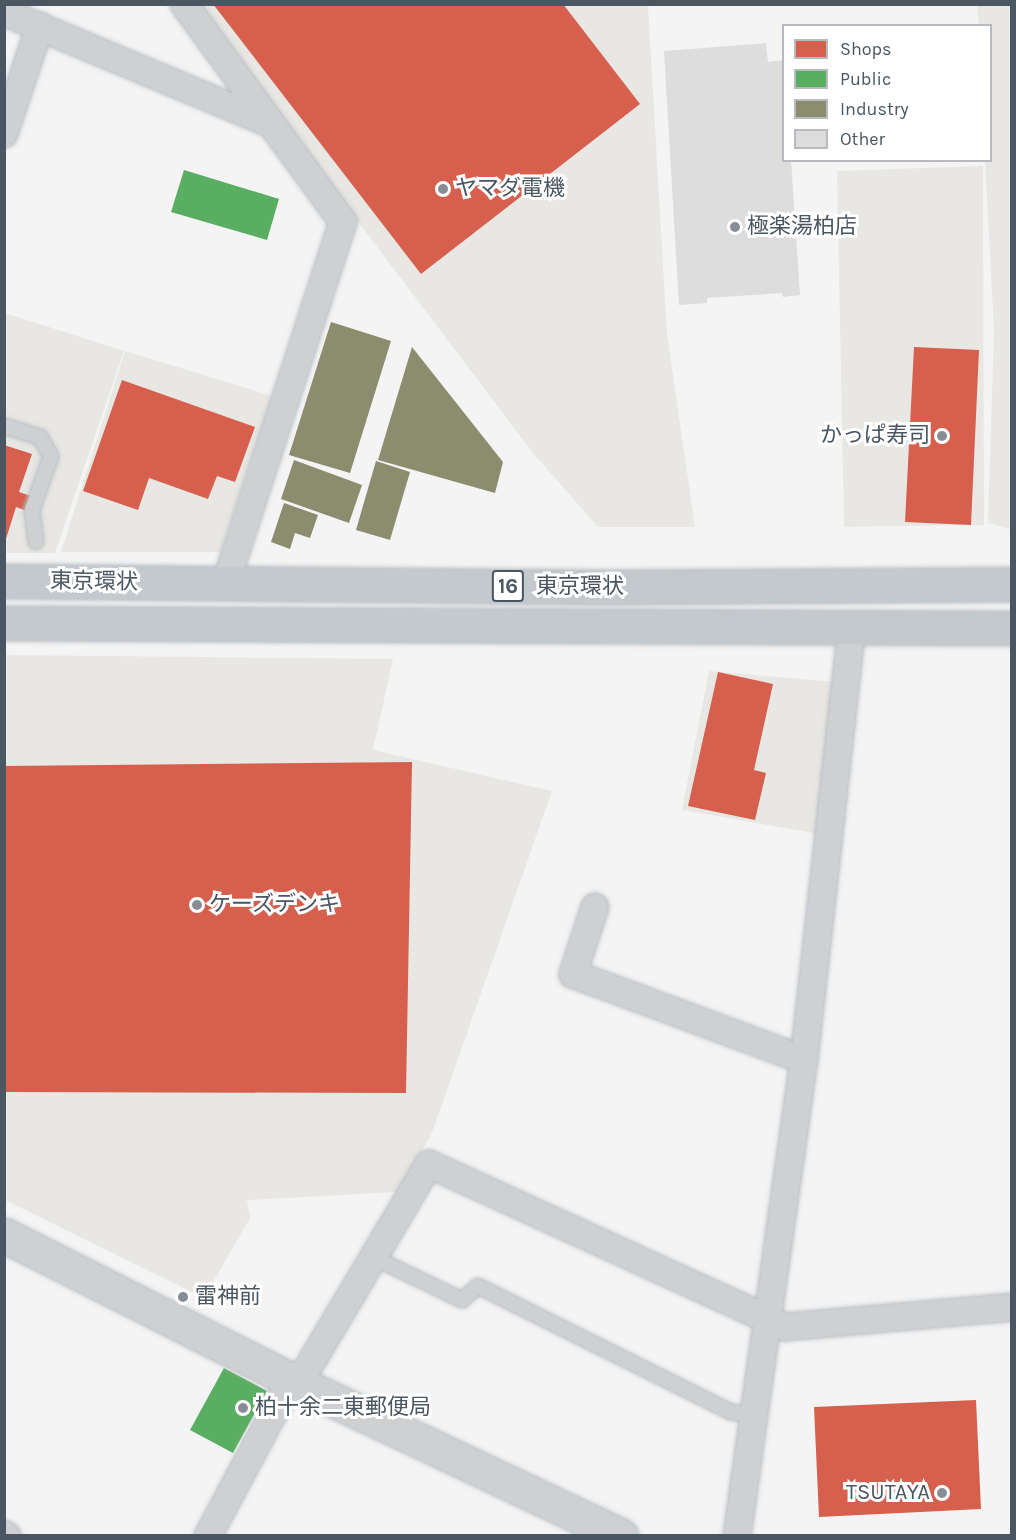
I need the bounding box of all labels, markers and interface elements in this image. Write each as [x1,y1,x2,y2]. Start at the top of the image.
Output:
legend [782,24,992,162]
text: Shops [840,38,892,60]
text: Public [840,68,891,90]
text: Industry [840,98,909,120]
text: Other [840,128,885,150]
place label: ヤマダ電機 [455,176,565,202]
marker: ヤマダ電機 [436,182,450,196]
place label: 極楽湯柏店 [747,214,857,240]
marker: 極楽湯柏店 [728,220,742,234]
place label: かっぱ寿司 [820,423,930,449]
marker: かっぱ寿司 [935,429,949,443]
street label: 東京環状 [50,568,138,596]
road number: 16 [492,568,524,604]
street label: 東京環状 [536,574,624,600]
place label: ケーズデンキ [209,892,341,918]
marker: ケーズデンキ [190,898,204,912]
place label: 雷神前 [195,1284,261,1310]
marker: 雷神前 [176,1290,190,1304]
place label: 柏十余二東郵便局 [255,1395,431,1421]
marker: 柏十余二東郵便局 [236,1401,250,1415]
place label: TSUTAYA [846,1480,930,1506]
marker: TSUTAYA [935,1486,949,1500]

